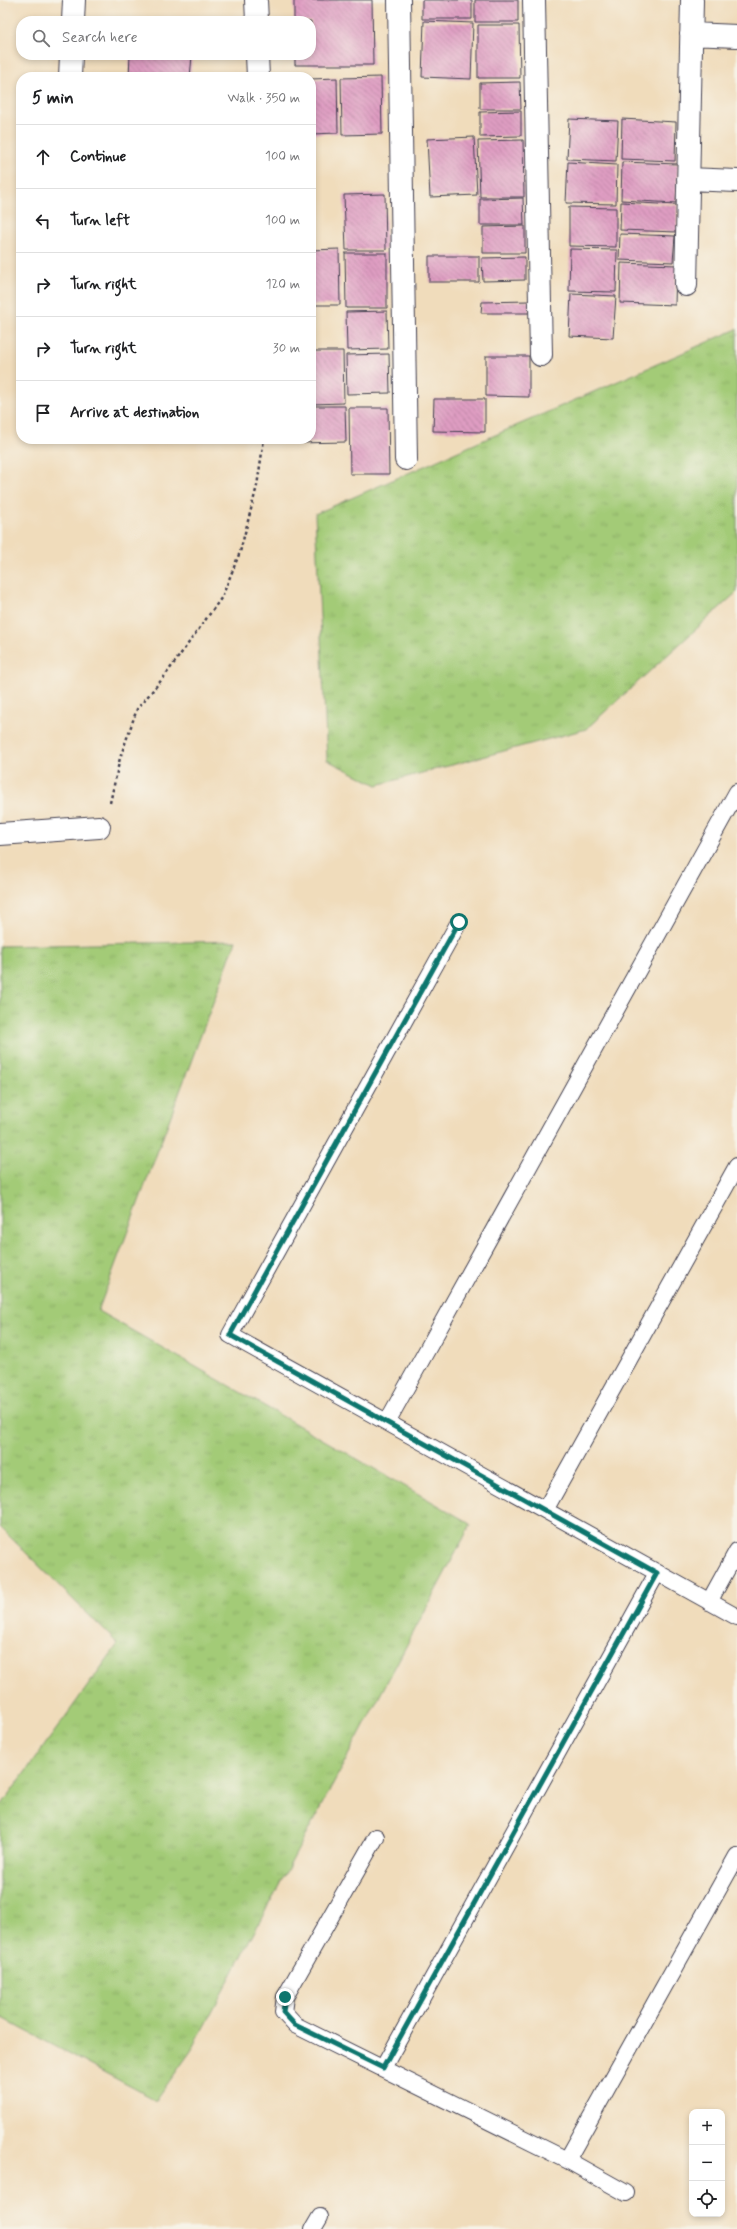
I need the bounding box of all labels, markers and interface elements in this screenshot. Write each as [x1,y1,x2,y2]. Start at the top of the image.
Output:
search box [16,16,316,60]
icon: search [30,27,52,49]
text: Search here [62,28,138,48]
text: 5 min [32,87,74,109]
text: Walk · 350 m [227,90,300,107]
icon: ahead [32,146,54,168]
text: Continue [70,147,126,167]
text: 100 m [265,148,300,165]
icon: left [32,210,54,232]
text: Turn left [70,211,130,231]
text: 100 m [265,212,300,229]
icon: right [32,274,54,296]
text: Turn right [70,275,137,295]
text: 120 m [266,276,300,293]
icon: right [32,338,54,360]
text: Turn right [70,339,137,359]
text: 30 m [273,340,300,357]
icon: arrive [32,402,54,424]
text: Arrive at destination [70,403,199,423]
route start [450,913,468,931]
route end [276,1988,294,2006]
map controls [689,2109,725,2217]
button: + [689,2109,725,2145]
button: − [689,2145,725,2181]
button: locate [689,2181,725,2217]

